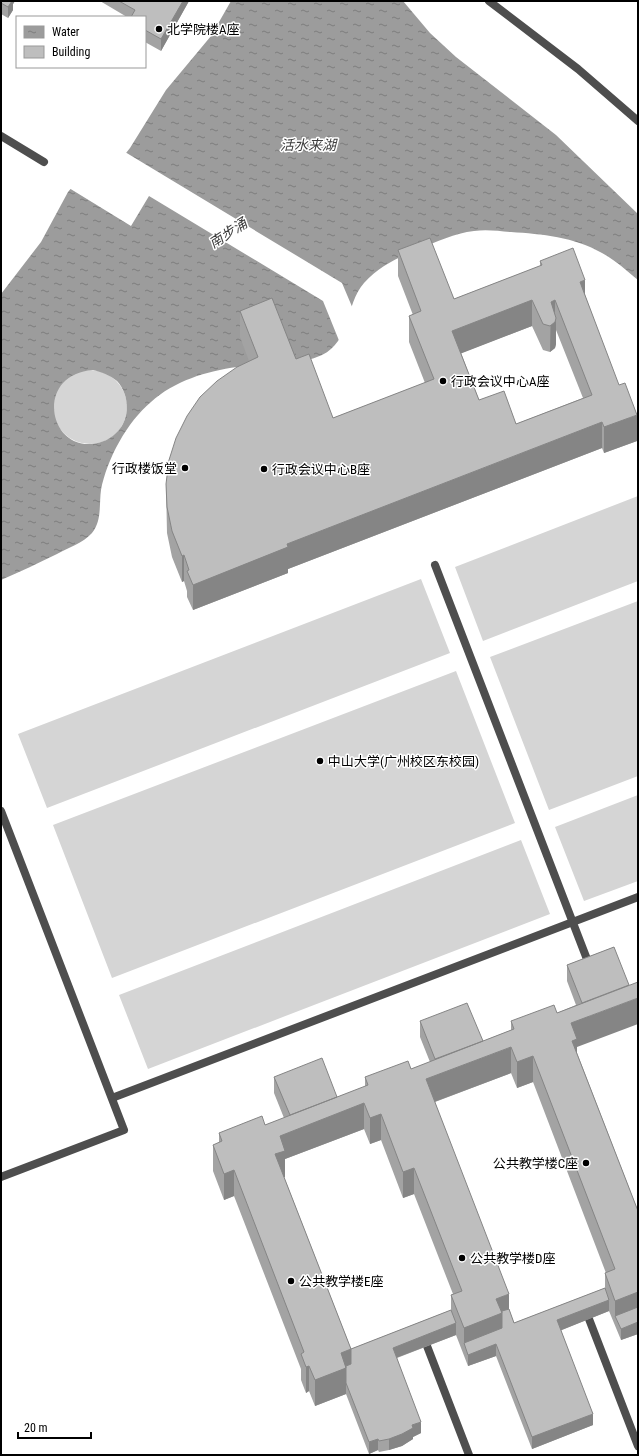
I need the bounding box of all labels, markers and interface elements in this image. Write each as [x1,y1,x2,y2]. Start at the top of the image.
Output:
legend [16,16,146,68]
place label: 北学院楼A座 [167,22,240,37]
marker: 北学院楼A座 [154,24,164,34]
text: Water [52,25,80,39]
text: Building [52,45,90,59]
water label: 活水来湖 [280,137,338,153]
water label: 南步涌 [206,214,252,251]
place label: 行政会议中心A座 [451,374,550,389]
marker: 行政会议中心A座 [438,376,448,386]
place label: 行政楼饭堂 [112,461,177,476]
place label: 行政会议中心B座 [272,462,370,477]
marker: 行政楼饭堂 [180,463,190,473]
marker: 行政会议中心B座 [259,464,269,474]
place label: 中山大学(广州校区东校园) [328,754,479,769]
marker: 中山大学(广州校区东校园) [315,756,325,766]
place label: 公共教学楼C座 [493,1156,578,1171]
marker: 公共教学楼C座 [581,1158,591,1168]
place label: 公共教学楼D座 [470,1251,555,1266]
marker: 公共教学楼D座 [457,1253,467,1263]
place label: 公共教学楼E座 [299,1274,383,1289]
marker: 公共教学楼E座 [286,1276,296,1286]
scale bar [18,1414,91,1440]
text: 20 m [24,1421,48,1435]

